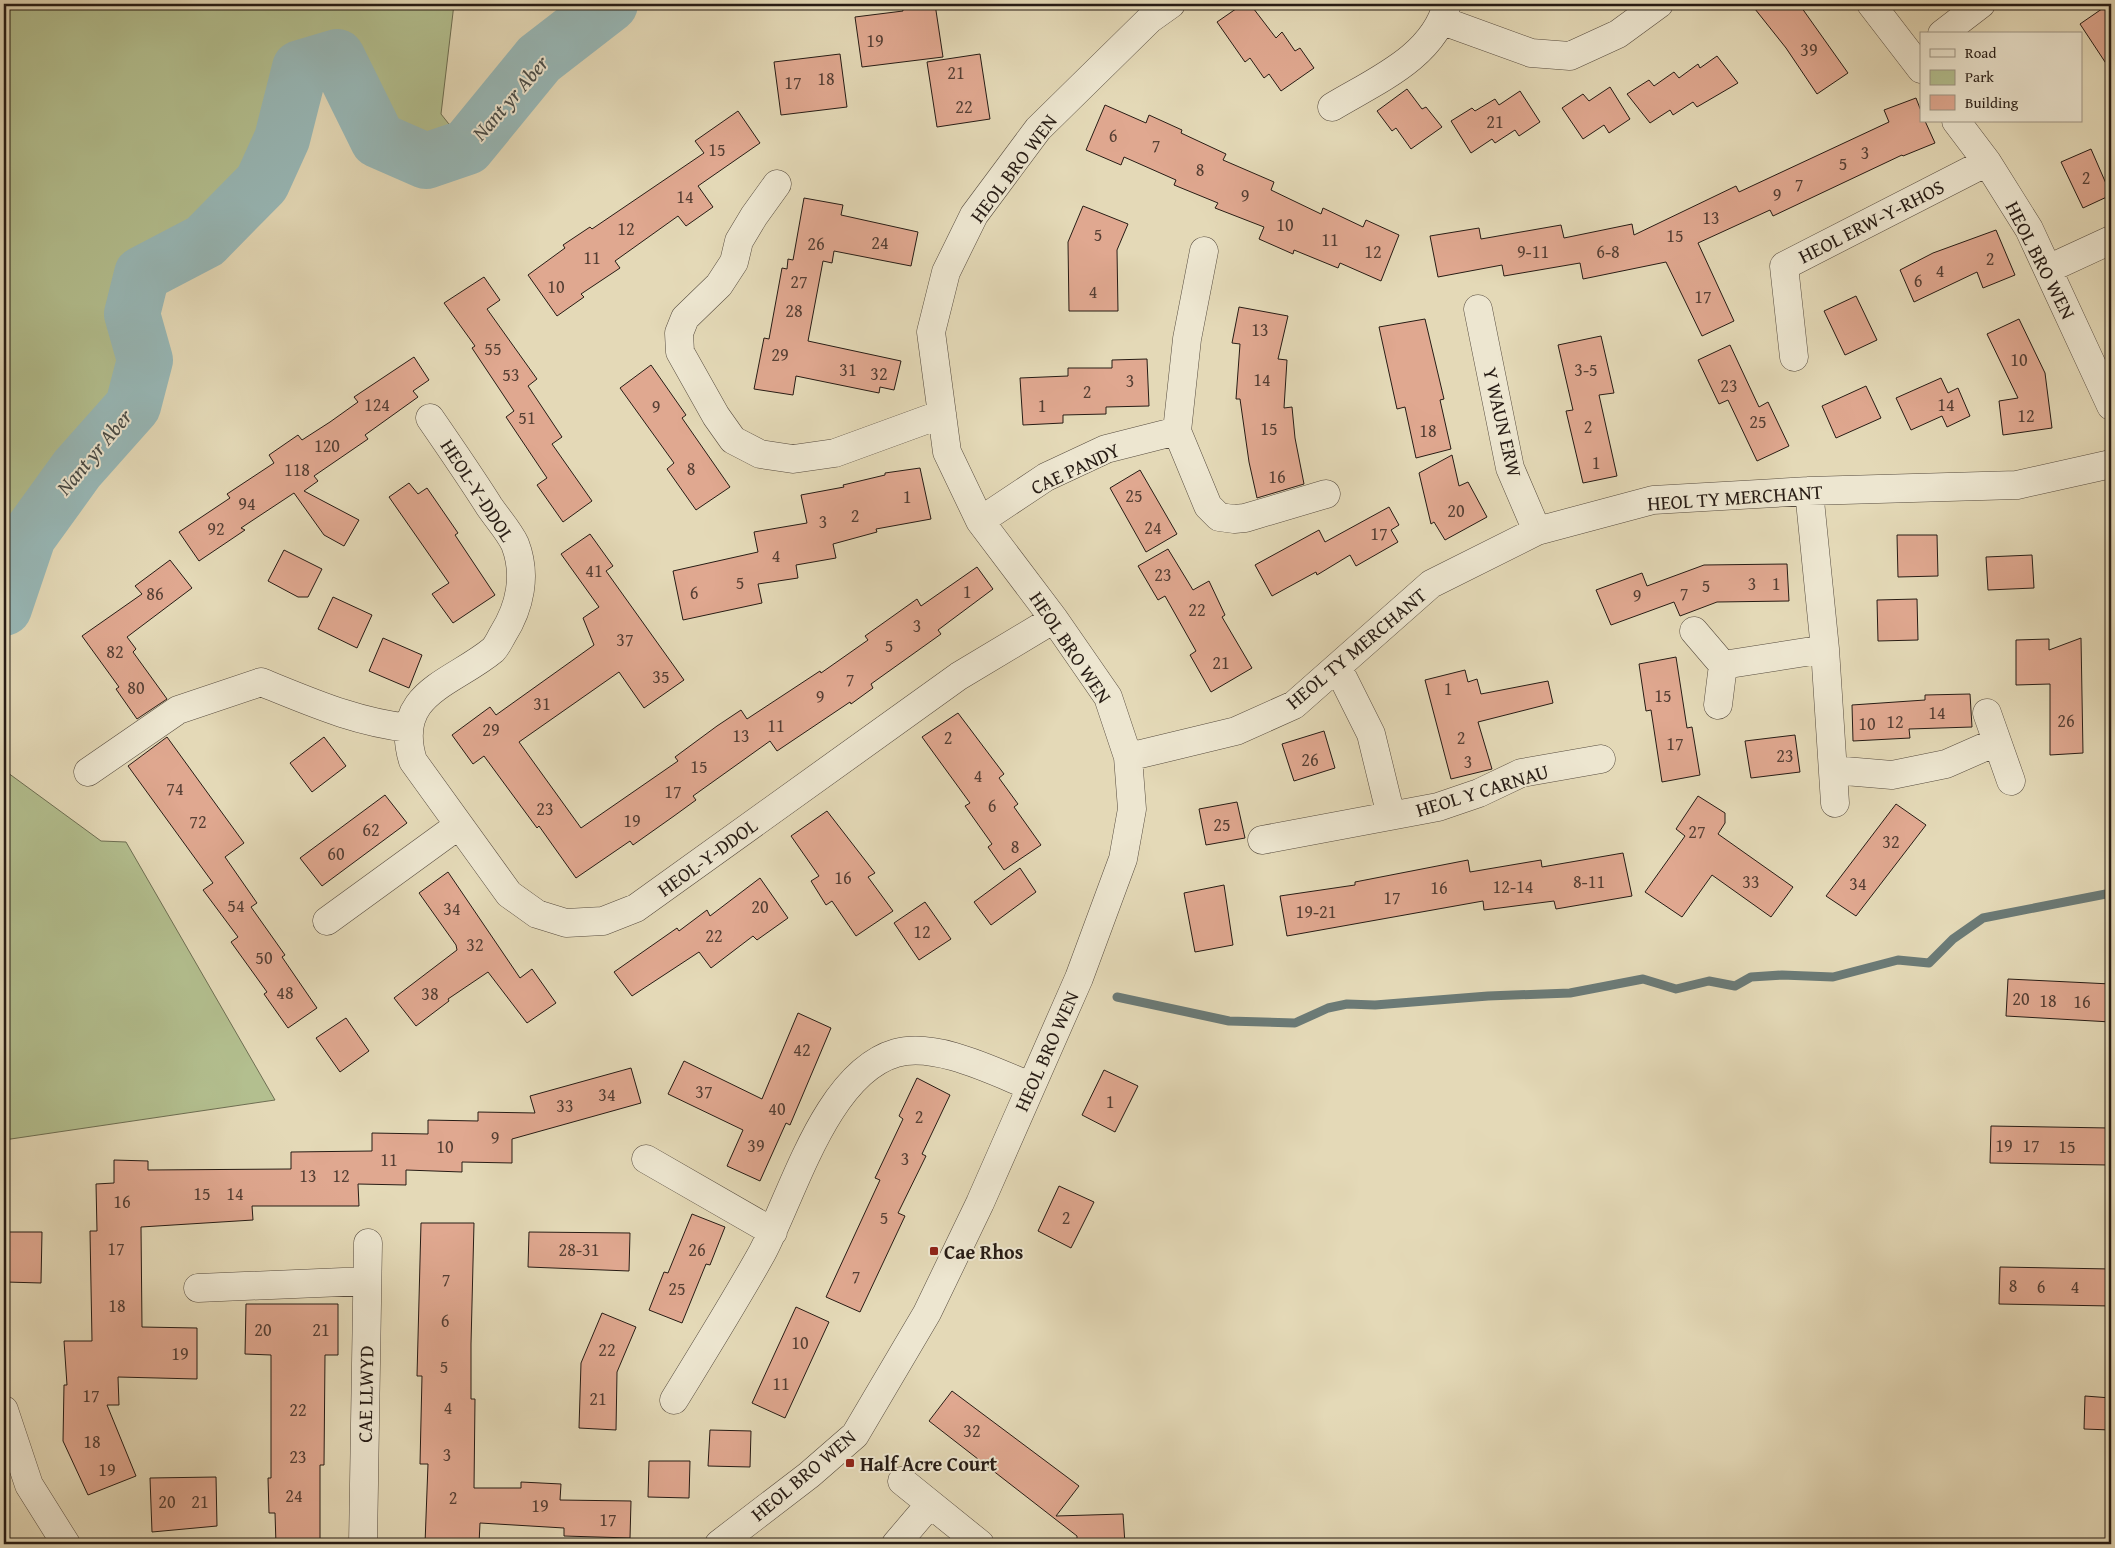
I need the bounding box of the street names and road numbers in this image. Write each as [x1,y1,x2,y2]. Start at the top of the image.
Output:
street label: HEOL BRO WEN [963,108,1063,228]
street label: HEOL ERW-Y-RHOS [1793,172,1949,270]
street label: HEOL BRO WEN [1999,196,2083,324]
street label: Y WAUN ERW [1476,364,1530,480]
street label: HEOL-Y-DDOL [434,433,522,547]
street label: CAE PANDY [1026,435,1124,501]
street label: HEOL TY MERCHANT [1646,476,1824,518]
street label: HEOL TY MERCHANT [1279,580,1433,716]
street label: HEOL BRO WEN [1023,585,1119,709]
street label: HEOL Y CARNAU [1412,756,1552,824]
street label: HEOL-Y-DDOL [651,811,763,903]
street label: HEOL BRO WEN [1006,986,1086,1116]
street label: CAE LLWYD [350,1345,380,1443]
street label: HEOL BRO WEN [744,1422,862,1528]

